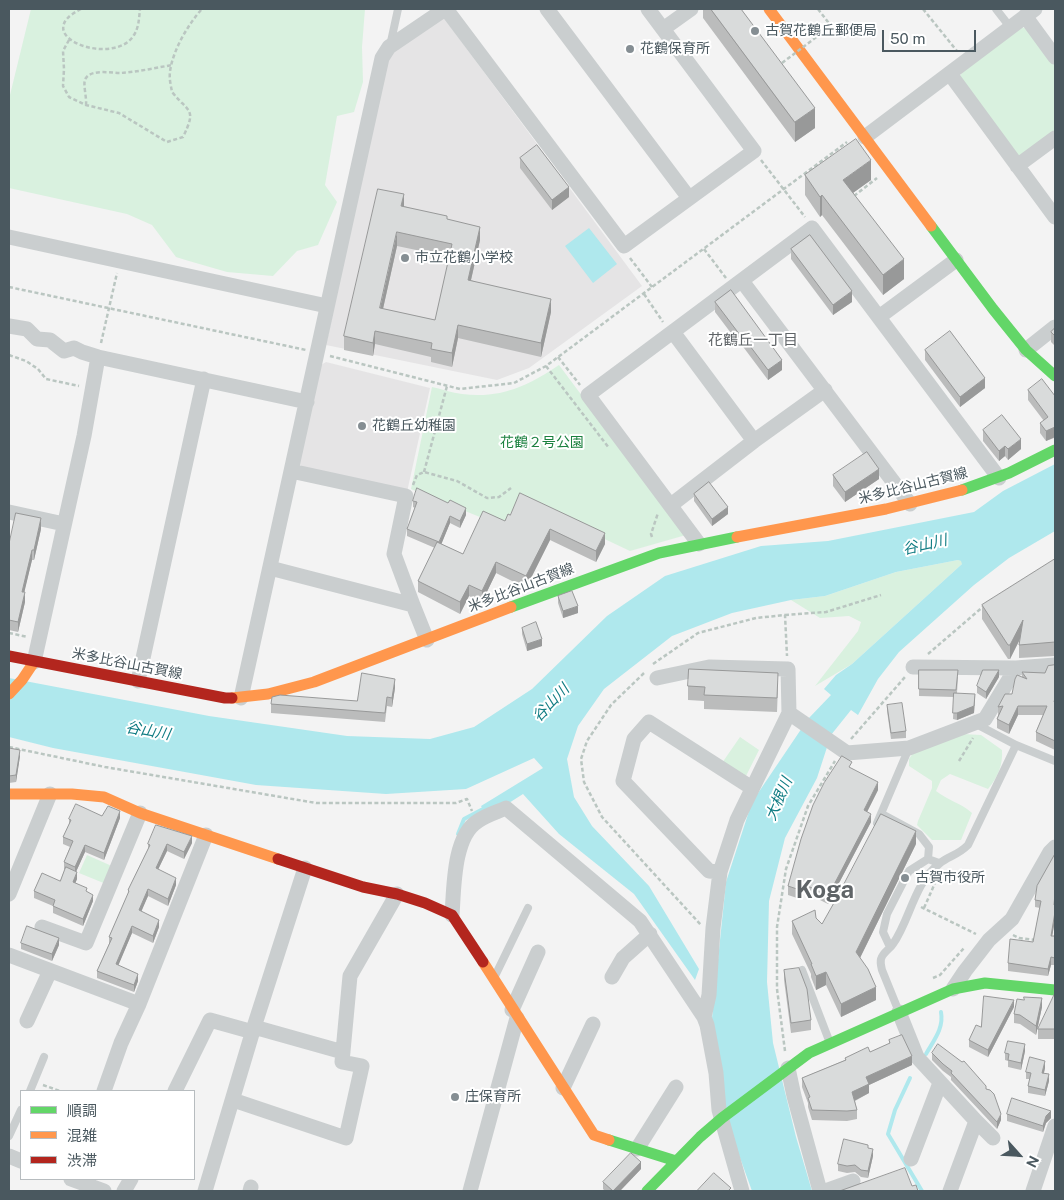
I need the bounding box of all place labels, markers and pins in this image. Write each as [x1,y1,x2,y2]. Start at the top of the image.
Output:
place label: 古賀花鶴丘郵便局 [765,23,877,39]
marker: 古賀花鶴丘郵便局 [749,25,761,37]
place label: 花鶴保育所 [640,41,710,57]
marker: 花鶴保育所 [624,43,636,55]
place label: 市立花鶴小学校 [415,250,513,266]
marker: 市立花鶴小学校 [399,252,411,264]
place label: 花鶴丘幼稚園 [372,418,456,434]
marker: 花鶴丘幼稚園 [356,420,368,432]
place label: 古賀市役所 [915,870,985,886]
marker: 古賀市役所 [899,872,911,884]
place label: 庄保育所 [465,1089,521,1105]
marker: 庄保育所 [449,1091,461,1103]

